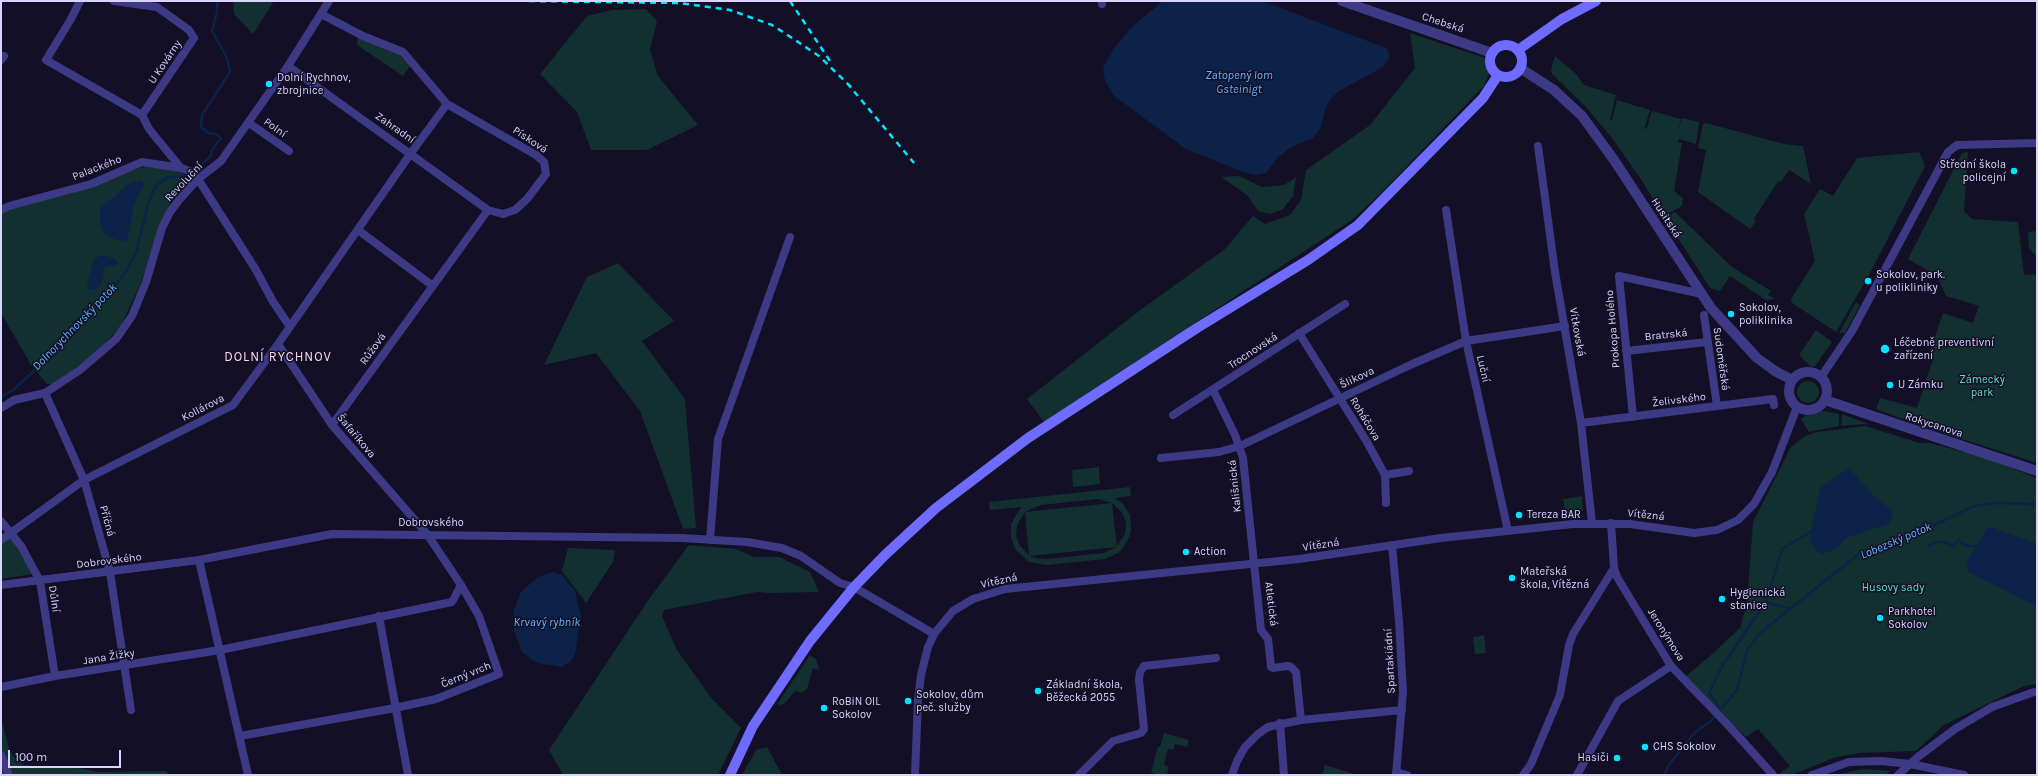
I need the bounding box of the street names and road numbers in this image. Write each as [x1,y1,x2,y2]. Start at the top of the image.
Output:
street label: Chebská [1420,10,1466,36]
street label: U Kovárny [146,38,184,86]
street label: Zahradní [373,109,417,147]
street label: Polní [261,115,289,141]
street label: Písková [510,124,550,156]
street label: Palackého [71,153,123,183]
street label: Revoluční [162,160,206,204]
street label: Husitská [1648,195,1684,241]
street label: Prokopa Holého [1603,290,1623,368]
street label: Vítkovská [1566,307,1588,357]
street label: Bratrská [1644,326,1688,344]
street label: Sudoměřská [1710,326,1732,392]
street label: Růžová [357,330,389,368]
street label: Trocnovská [1226,330,1280,372]
street label: Luční [1473,354,1493,384]
street label: Šlikova [1338,364,1376,392]
street label: Želivského [1651,390,1707,410]
street label: Kollárova [179,392,227,424]
street label: Roháčova [1347,395,1383,443]
street label: Rokycanova [1903,409,1965,441]
street label: Šafaříkova [334,411,378,461]
street label: Kališnická [1226,459,1244,513]
street label: Příčná [97,504,117,538]
street label: Vítězná [1627,506,1665,524]
street label: Dobrovského [398,516,464,530]
street label: Vítězná [1302,536,1340,554]
street label: Dobrovského [76,550,142,572]
street label: Vítězná [979,571,1019,591]
street label: Atletická [1262,581,1280,627]
street label: Důlní [46,585,62,613]
street label: Jeronýmova [1645,606,1687,664]
street label: Spartakiádní [1382,628,1398,694]
street label: Jana Žižky [82,646,136,668]
street label: Černý vrch [439,659,493,691]

